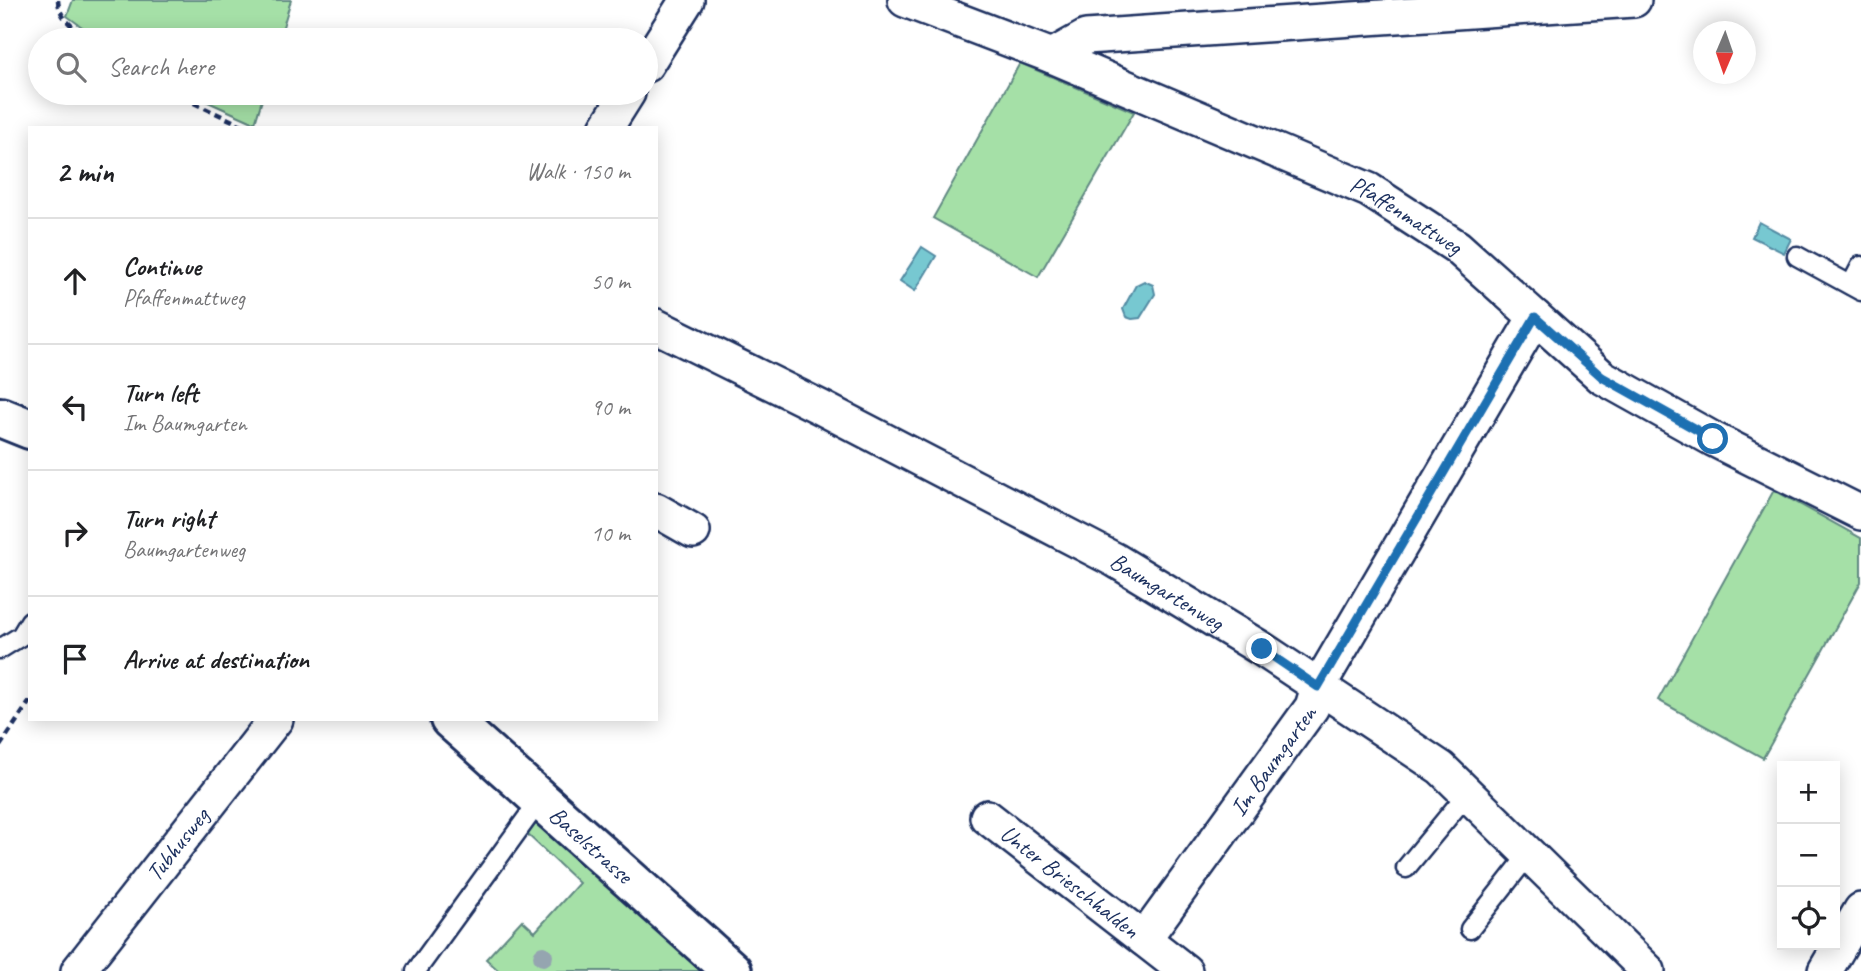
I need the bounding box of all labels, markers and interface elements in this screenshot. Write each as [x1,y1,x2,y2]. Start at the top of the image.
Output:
north arrow [1693,21,1756,84]
search box [28,28,658,105]
icon: search [52,48,90,86]
text: Search here [108,50,214,83]
text: 2 min [56,153,113,191]
text: Walk · 150 m [526,157,630,186]
street label: Pfaffenmattweg [1346,169,1469,262]
text: Continue [123,250,201,283]
icon: ahead [56,262,94,300]
text: 50 m [591,267,630,296]
text: Pfaffenmattweg [123,283,245,312]
text: Turn left [123,376,198,409]
icon: left [56,388,94,426]
text: 90 m [591,393,630,422]
text: Im Baumgarten [123,409,247,438]
route start [1697,423,1728,454]
text: Turn right [123,502,214,535]
icon: right [56,514,94,552]
text: 10 m [591,519,630,548]
text: Baumgartenweg [123,535,245,564]
street label: Baumgartenweg [1105,546,1231,638]
route end [1246,633,1277,664]
icon: arrive [56,640,94,678]
text: Arrive at destination [123,643,309,676]
street label: Im Baumgarten [1223,699,1324,822]
map controls [1777,761,1840,950]
button: + [1777,761,1840,824]
street label: Tubhusweg [140,800,217,887]
street label: Baselstrasse [543,800,641,892]
street label: Unter Brieschhalden [994,818,1145,945]
button: − [1777,824,1840,887]
button: locate [1777,887,1840,950]

